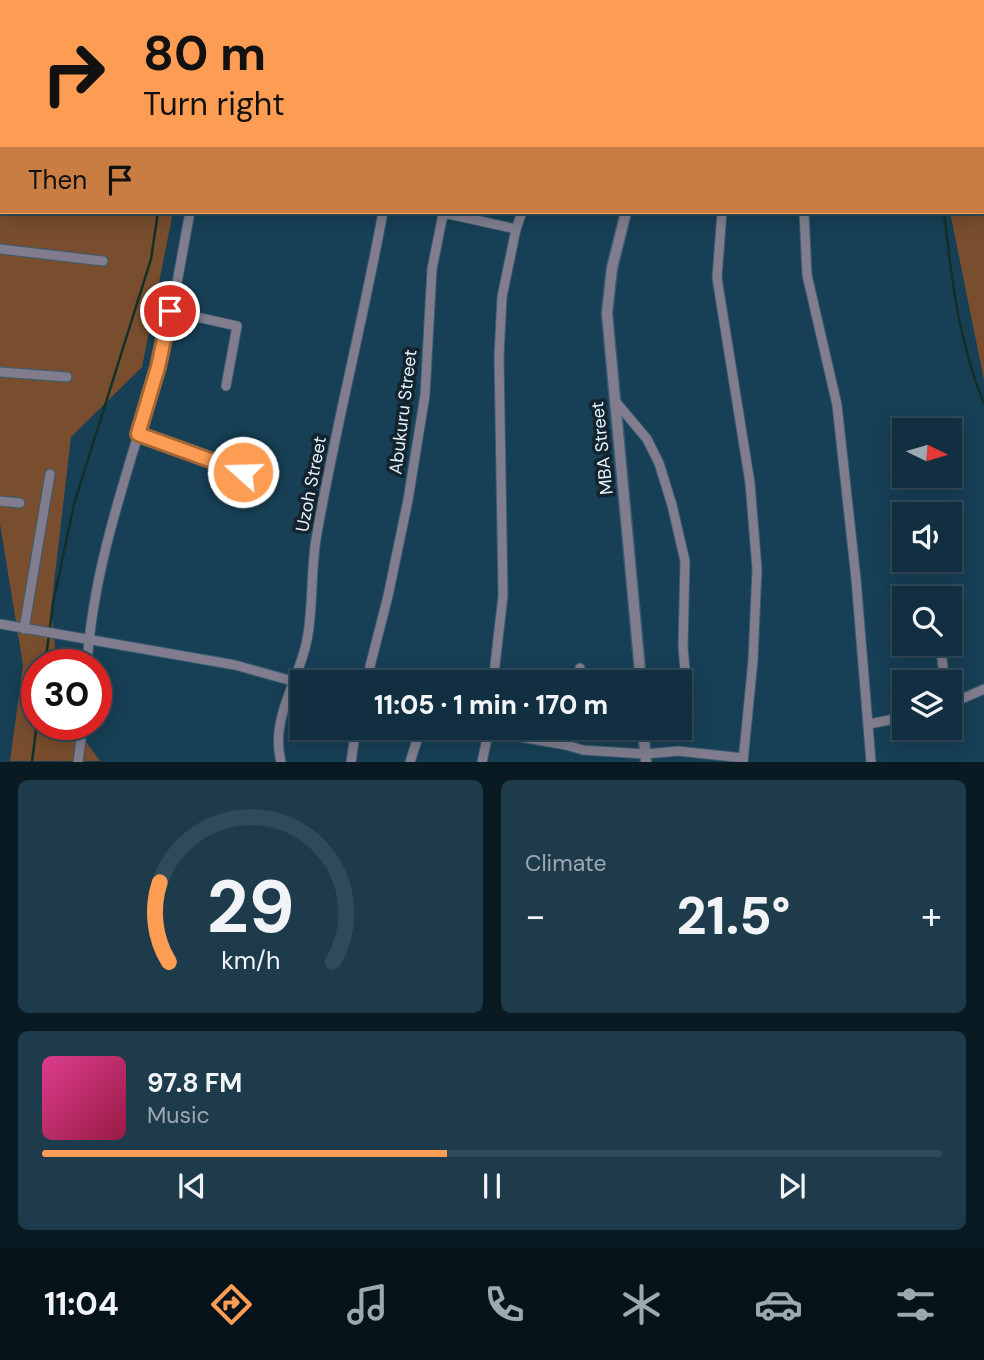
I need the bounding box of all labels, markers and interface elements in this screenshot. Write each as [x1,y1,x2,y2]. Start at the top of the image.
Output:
text: 80 m [143,21,266,85]
icon: right [28,28,119,119]
text: Turn right [143,83,285,125]
icon: arrive [101,161,139,199]
text: Then [28,163,87,197]
pin [140,281,200,341]
icon: arrive [151,292,189,330]
street label: Abukuru Street [383,348,423,476]
street label: MBA Street [585,400,619,496]
north arrow [892,418,962,488]
map controls [892,418,962,740]
street label: Uzoh Street [290,434,332,534]
position arrow [206,435,280,509]
button: sound [892,502,962,572]
button: search [892,586,962,656]
speed limit sign: 30 [21,649,112,740]
button: layers [892,670,962,740]
text: 11:05 · 1 min · 170 m [374,688,608,722]
text: Climate [525,848,607,878]
text: 29 [207,861,294,956]
text: 21.5° [676,882,791,950]
text: − [525,891,546,941]
text: + [921,891,942,941]
text: km/h [221,944,280,977]
text: 97.8 FM [147,1066,242,1100]
text: Music [147,1100,210,1130]
icon: previous [173,1167,211,1205]
icon: pause [473,1167,511,1205]
icon: next [773,1167,811,1205]
icon: directions [207,1280,256,1329]
icon: music [343,1280,392,1329]
icon: phone [480,1280,529,1329]
icon: climate [617,1280,666,1329]
icon: car [754,1280,803,1329]
icon: filters [891,1280,940,1329]
text: 11:04 [44,1283,119,1325]

